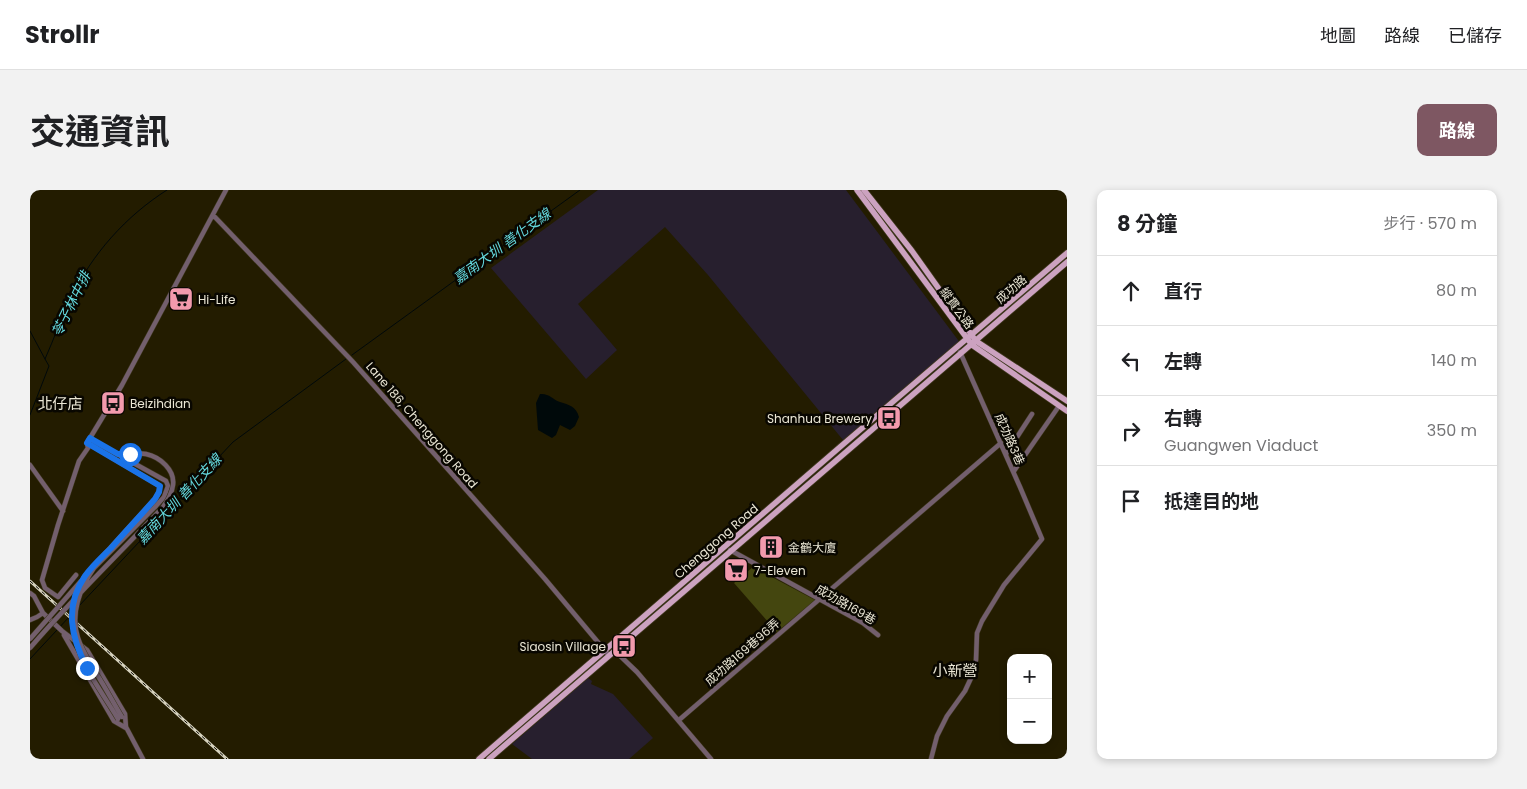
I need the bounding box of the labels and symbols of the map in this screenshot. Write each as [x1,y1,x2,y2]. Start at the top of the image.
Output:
water label: 嘉南大圳 善化支線 [449,203,556,288]
water label: 苓子林中排 [47,266,96,340]
street label: 成功路 [992,271,1030,307]
street label: 縱貫公路 [936,284,978,332]
supermarket icon: Hi-Life [168,286,194,312]
place label: Hi-Life [198,291,235,308]
street label: Lane 186, Chenggong Road [362,358,482,492]
bus stop icon: Beizihdian [100,390,126,416]
district label: 北仔店 [37,393,83,414]
place label: Beizihdian [130,395,191,412]
bus stop icon: Shanhua Brewery [876,405,902,431]
place label: Shanhua Brewery [767,410,872,427]
street label: 成功路3巷 [991,410,1029,468]
route start [119,443,142,466]
water label: 嘉南大圳 善化支線 [132,448,227,548]
street label: Chenggong Road [670,500,762,582]
building icon: 金鶴大廈 [758,534,784,560]
place label: 金鶴大廈 [788,539,836,556]
supermarket icon: 7-Eleven [723,557,749,583]
place label: 7-Eleven [754,562,806,579]
street label: 成功路169巷 [813,580,879,628]
street label: 成功路169巷96弄 [701,615,783,689]
bus stop icon: Siaosin Village [611,633,637,659]
place label: Siaosin Village [519,638,606,655]
route end [76,657,99,680]
district label: 小新營 [932,660,978,681]

